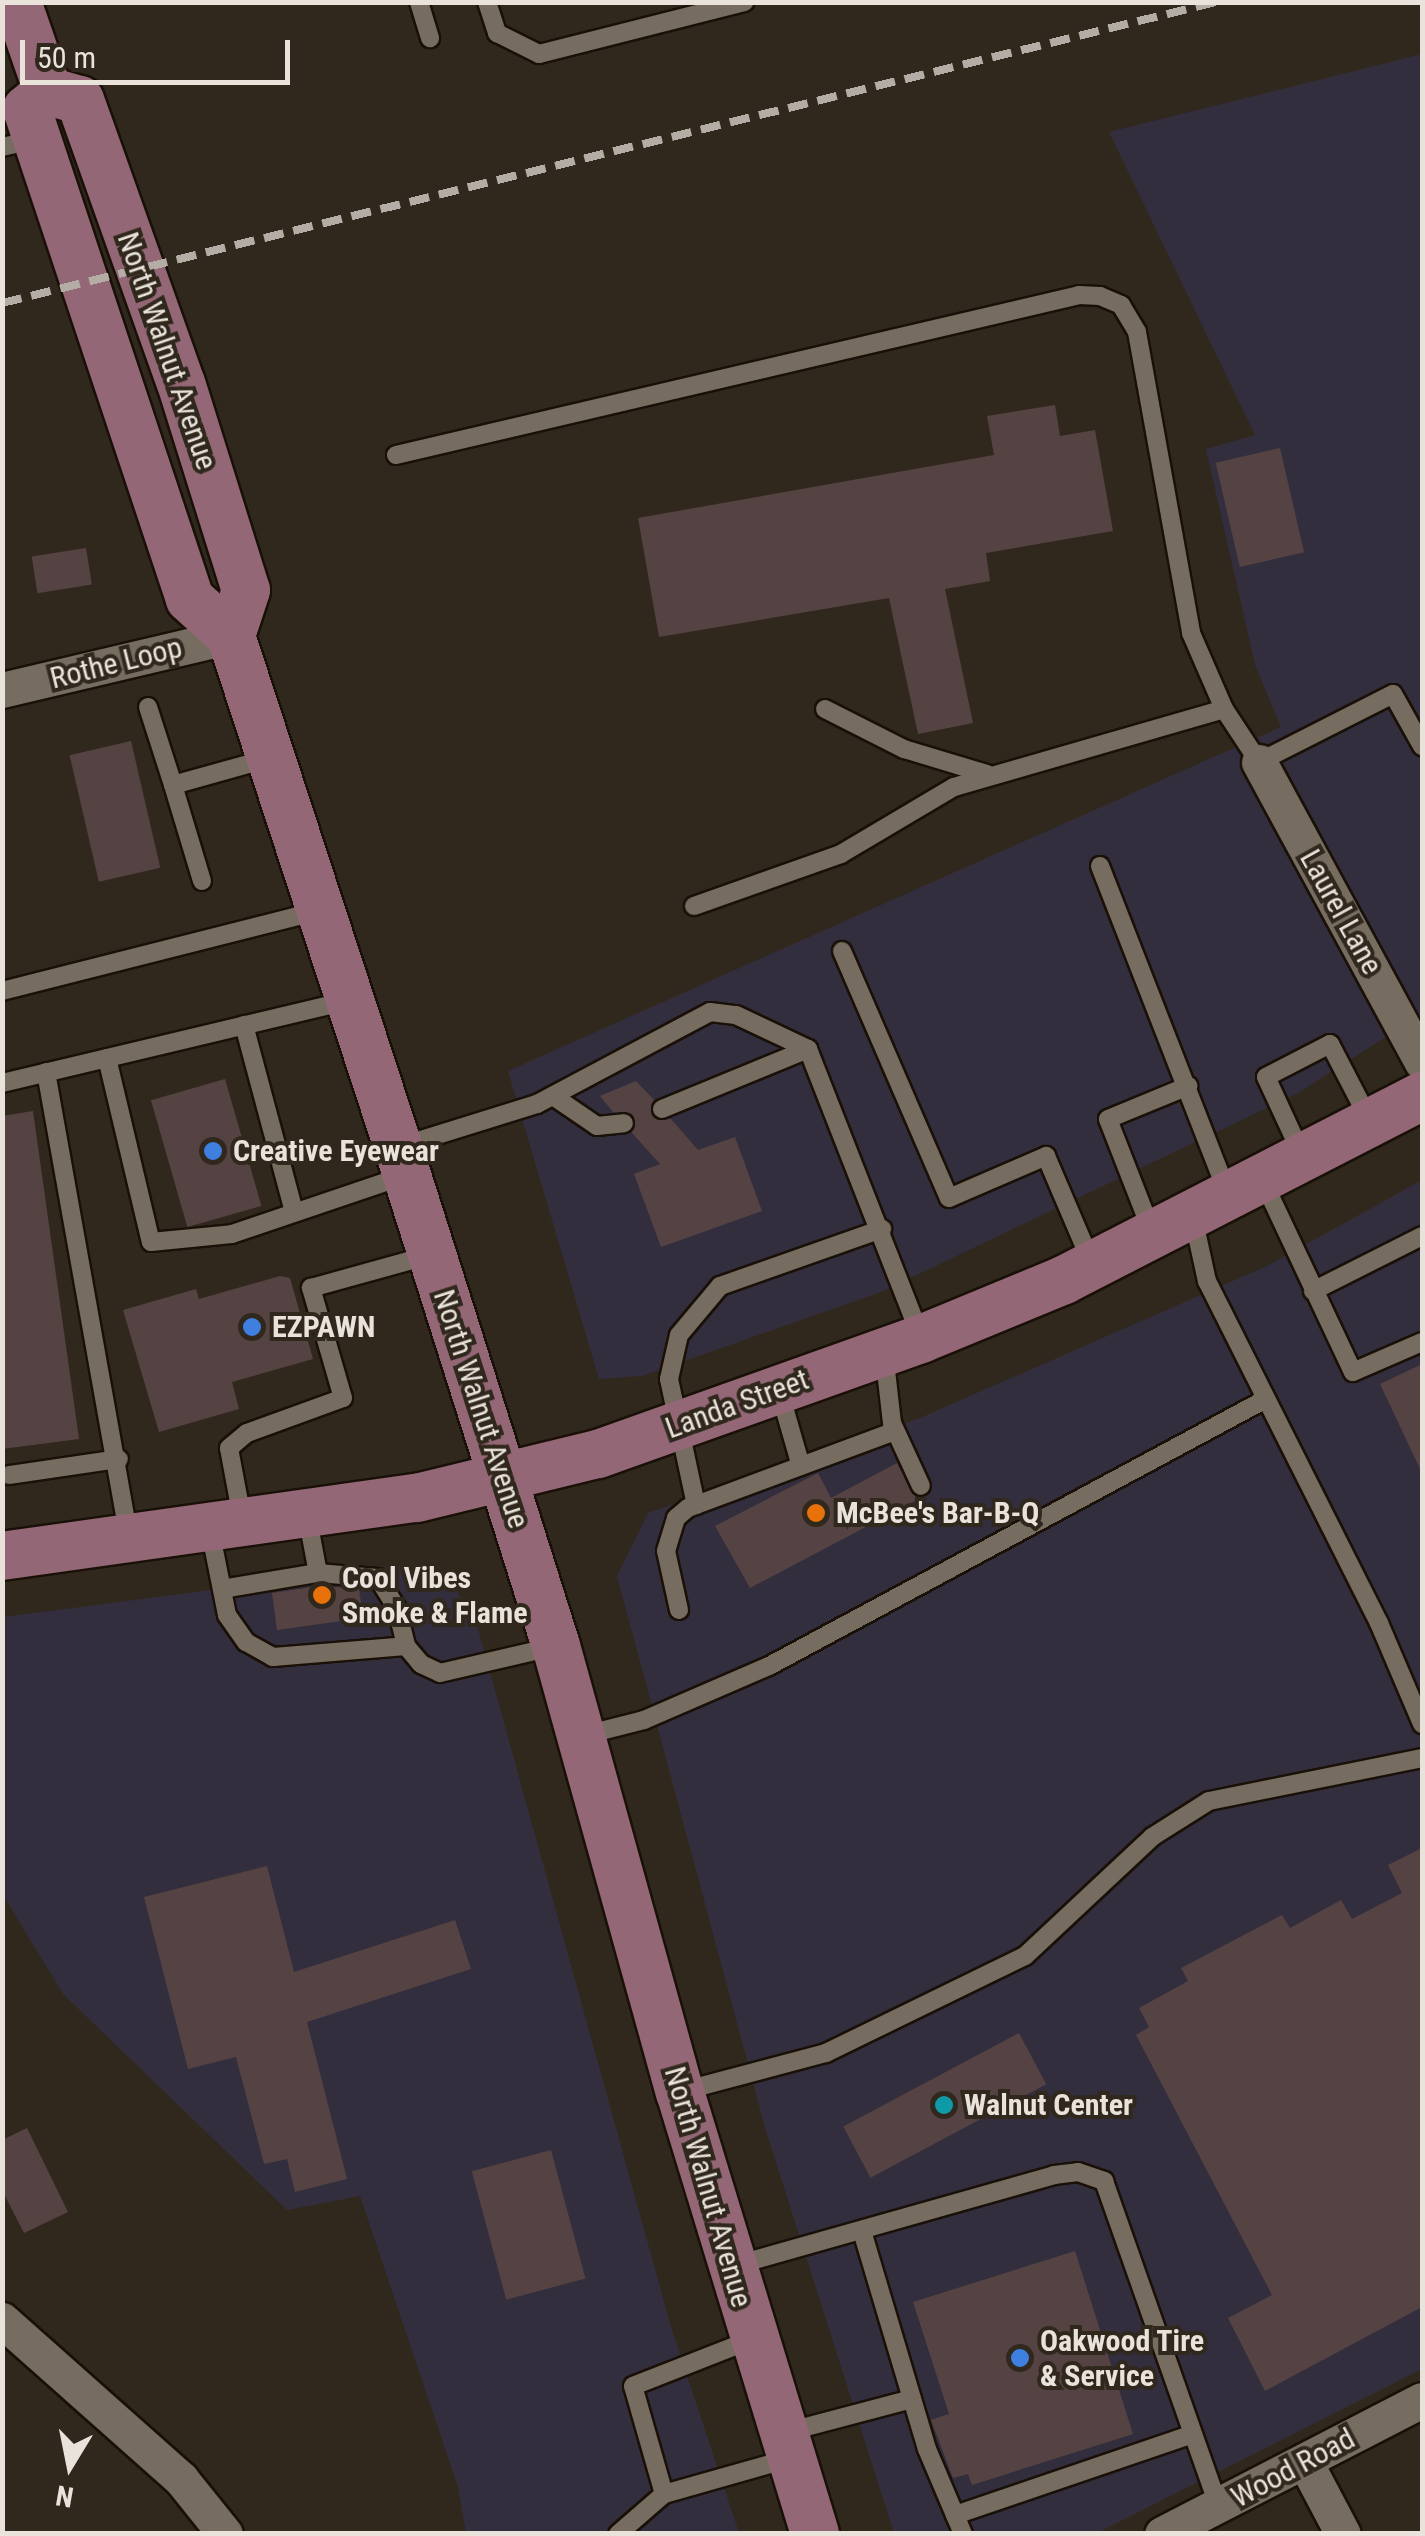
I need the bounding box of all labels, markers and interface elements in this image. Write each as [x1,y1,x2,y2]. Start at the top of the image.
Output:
scale bar [25,20,295,82]
text: 50 m [37,40,96,75]
street label: North Walnut Avenue [110,228,224,474]
street label: Rothe Loop [46,629,186,697]
street label: Laurel Lane [1292,843,1390,981]
place label: Creative Eyewear [233,1133,439,1169]
marker: Creative Eyewear [202,1140,224,1162]
street label: North Walnut Avenue [425,1285,537,1533]
place label: EZPAWN [272,1309,375,1345]
marker: EZPAWN [241,1316,263,1338]
street label: Landa Street [661,1362,813,1446]
place label: McBee's Bar-B-Q [836,1495,1039,1531]
marker: McBee's Bar-B-Q [805,1502,827,1524]
place label: Cool Vibes Smoke & Flame [342,1560,528,1630]
marker: Cool Vibes Smoke & Flame [311,1584,333,1606]
street label: North Walnut Avenue [656,2063,760,2311]
place label: Walnut Center [964,2087,1133,2123]
marker: Walnut Center [933,2094,955,2116]
place label: Oakwood Tire & Service [1040,2323,1205,2394]
marker: Oakwood Tire & Service [1009,2347,1031,2369]
north arrow [20,2416,120,2516]
street label: Wood Road [1225,2421,1361,2515]
text: N [53,2478,76,2514]

